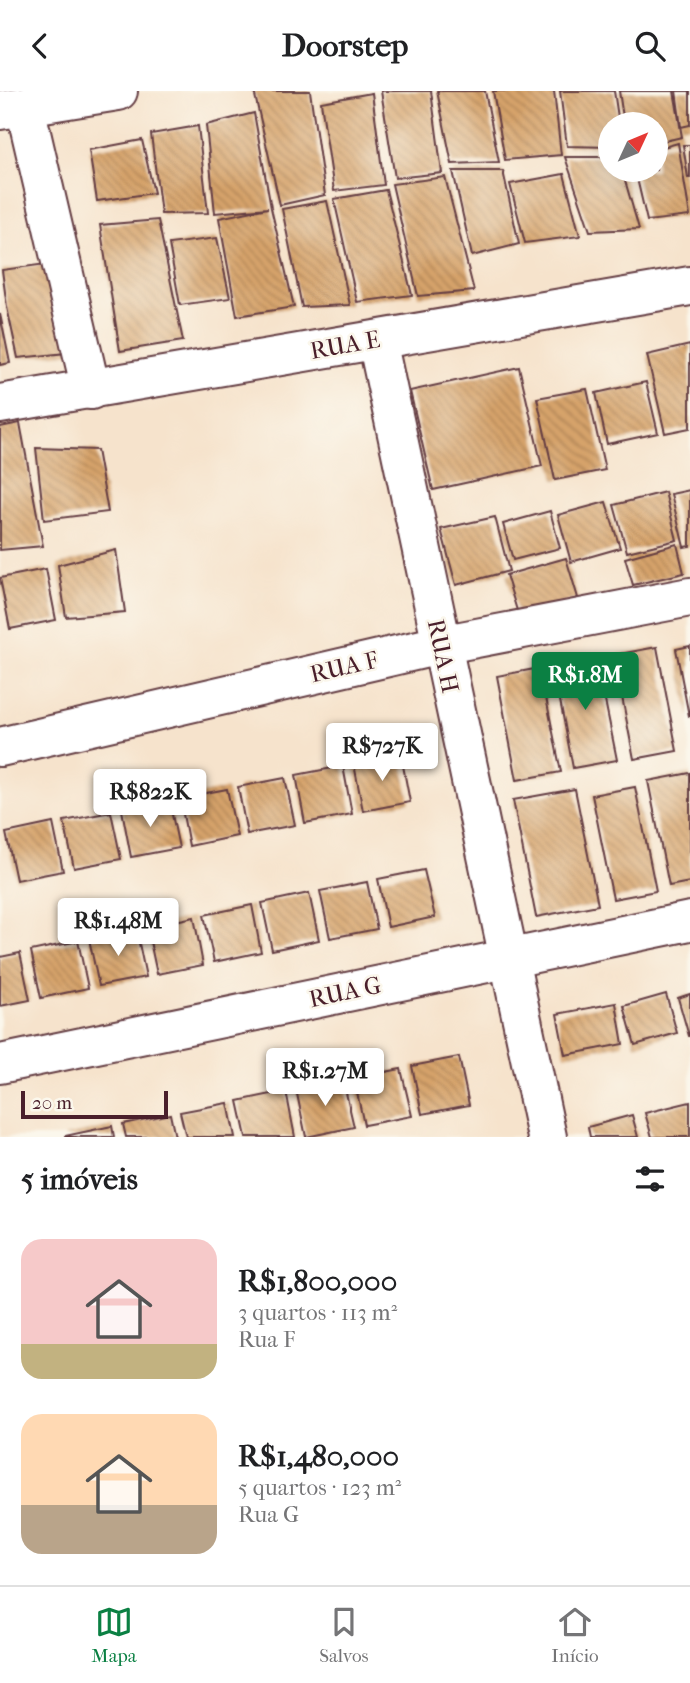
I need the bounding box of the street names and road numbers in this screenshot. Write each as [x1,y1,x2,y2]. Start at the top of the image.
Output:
street label: RUA E [308,325,382,365]
street label: RUA H [422,616,464,696]
street label: RUA F [307,646,381,688]
street label: RUA G [306,971,384,1013]

